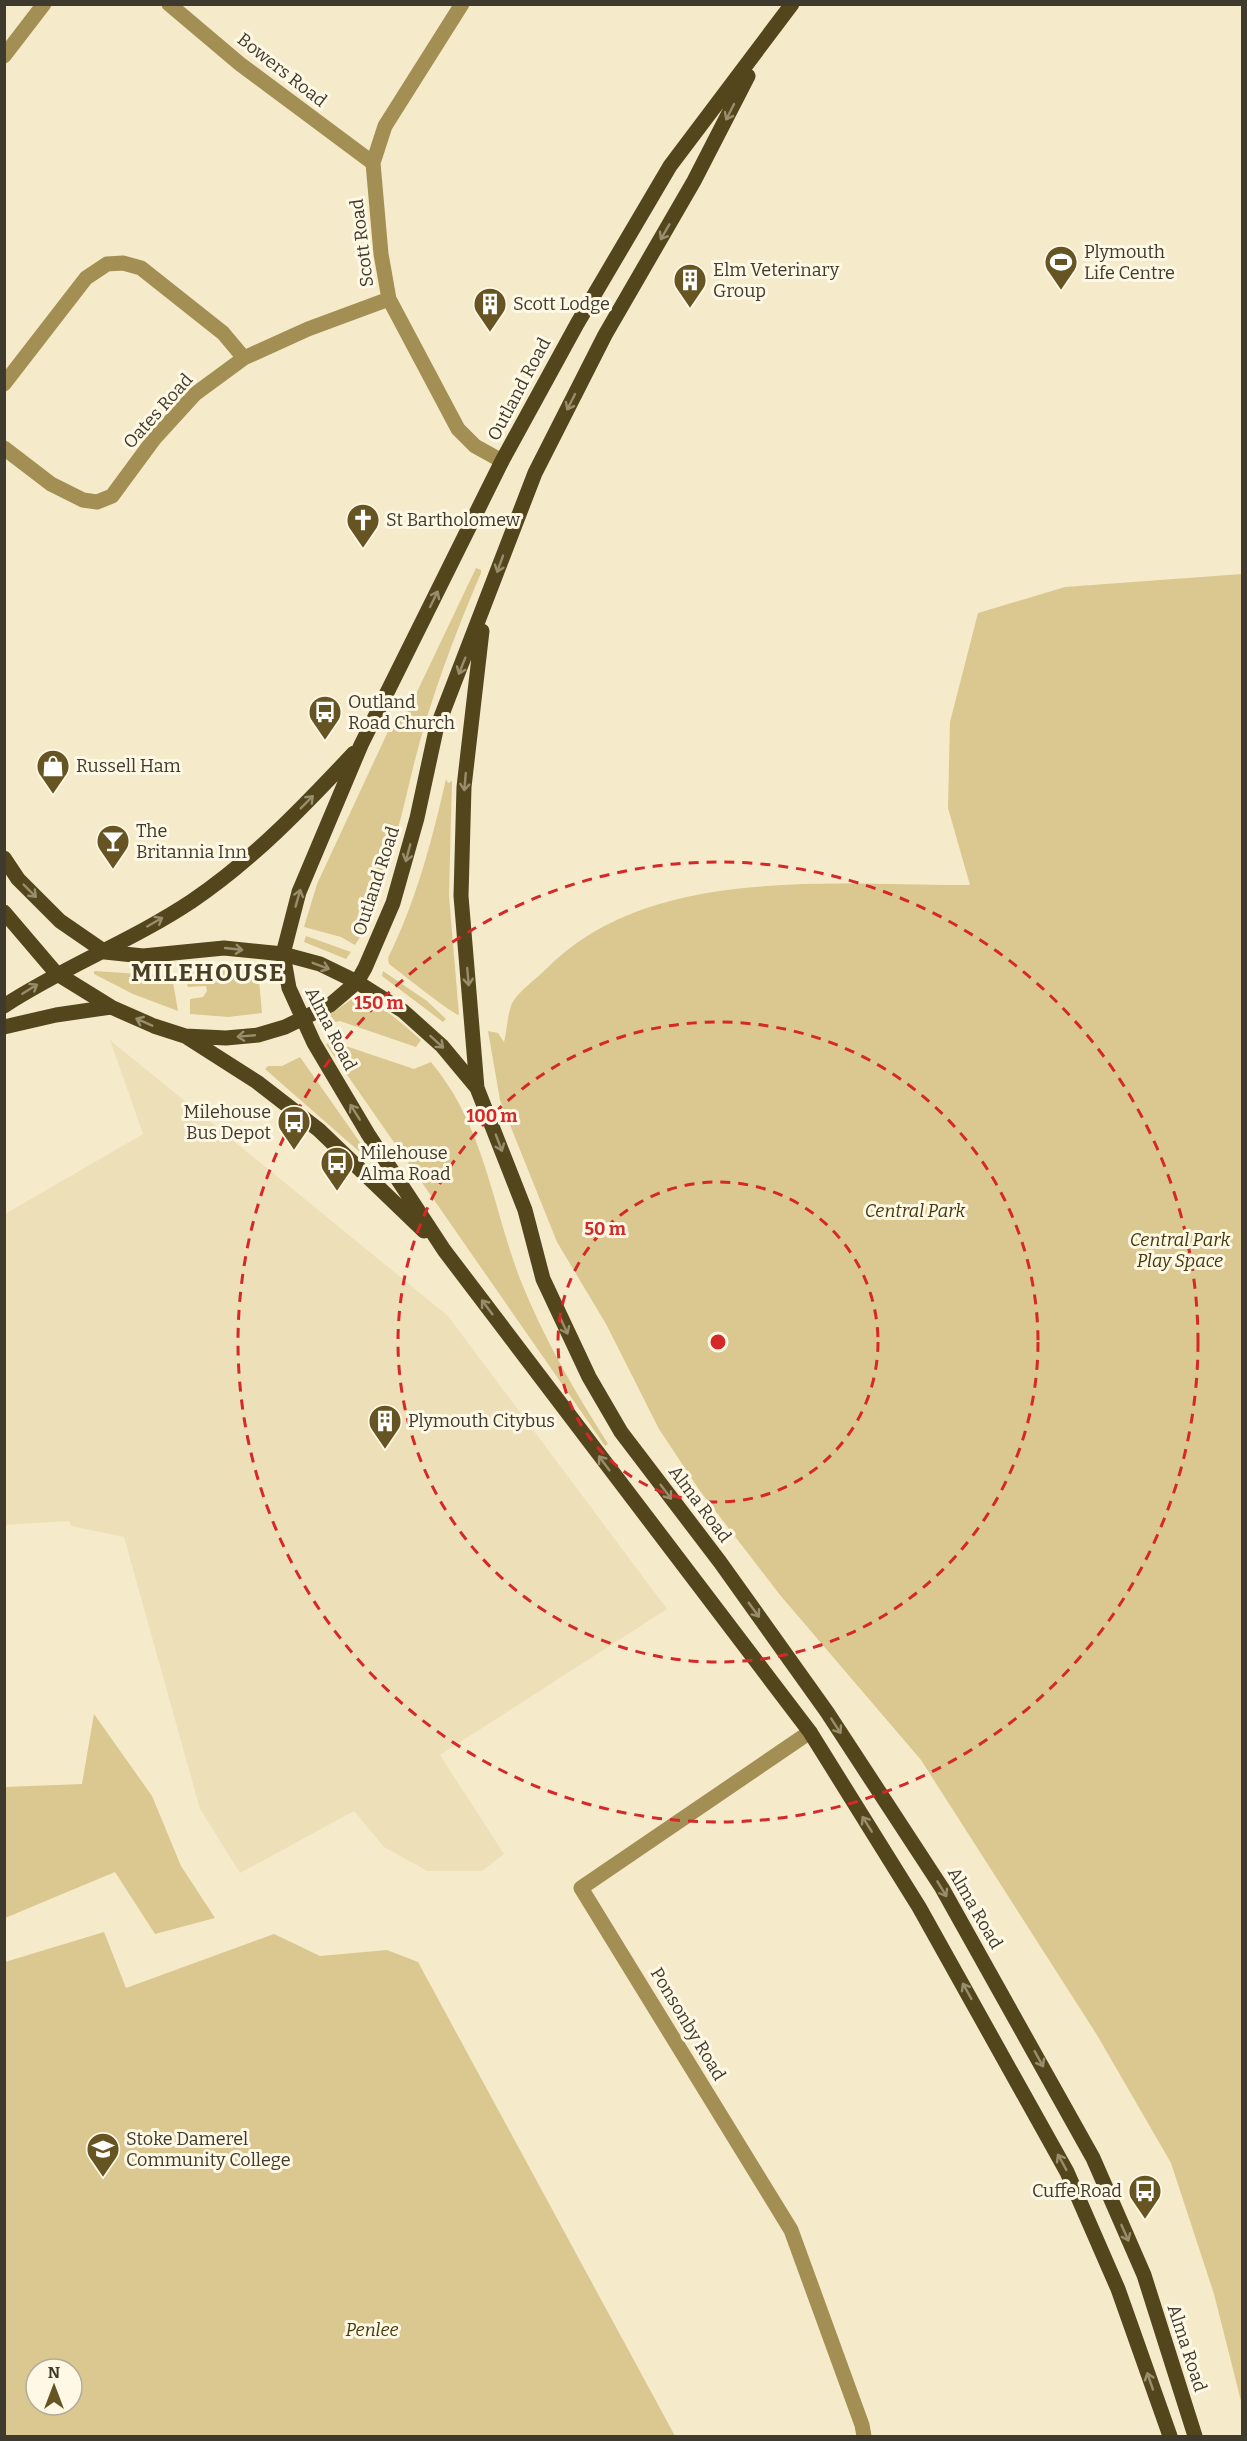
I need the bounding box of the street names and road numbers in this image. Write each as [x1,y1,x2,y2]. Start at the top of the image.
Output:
street label: Bowers Road [233,28,331,112]
street label: Scott Road [346,197,378,288]
street label: Outland Road [483,333,556,444]
street label: Oates Road [119,369,198,453]
street label: Outland Road [348,823,404,938]
street label: Alma Road [301,984,362,1075]
street label: Alma Road [664,1461,736,1547]
street label: Alma Road [943,1863,1007,1953]
street label: Ponsonby Road [646,1963,731,2085]
street label: Alma Road [1163,2301,1212,2395]

